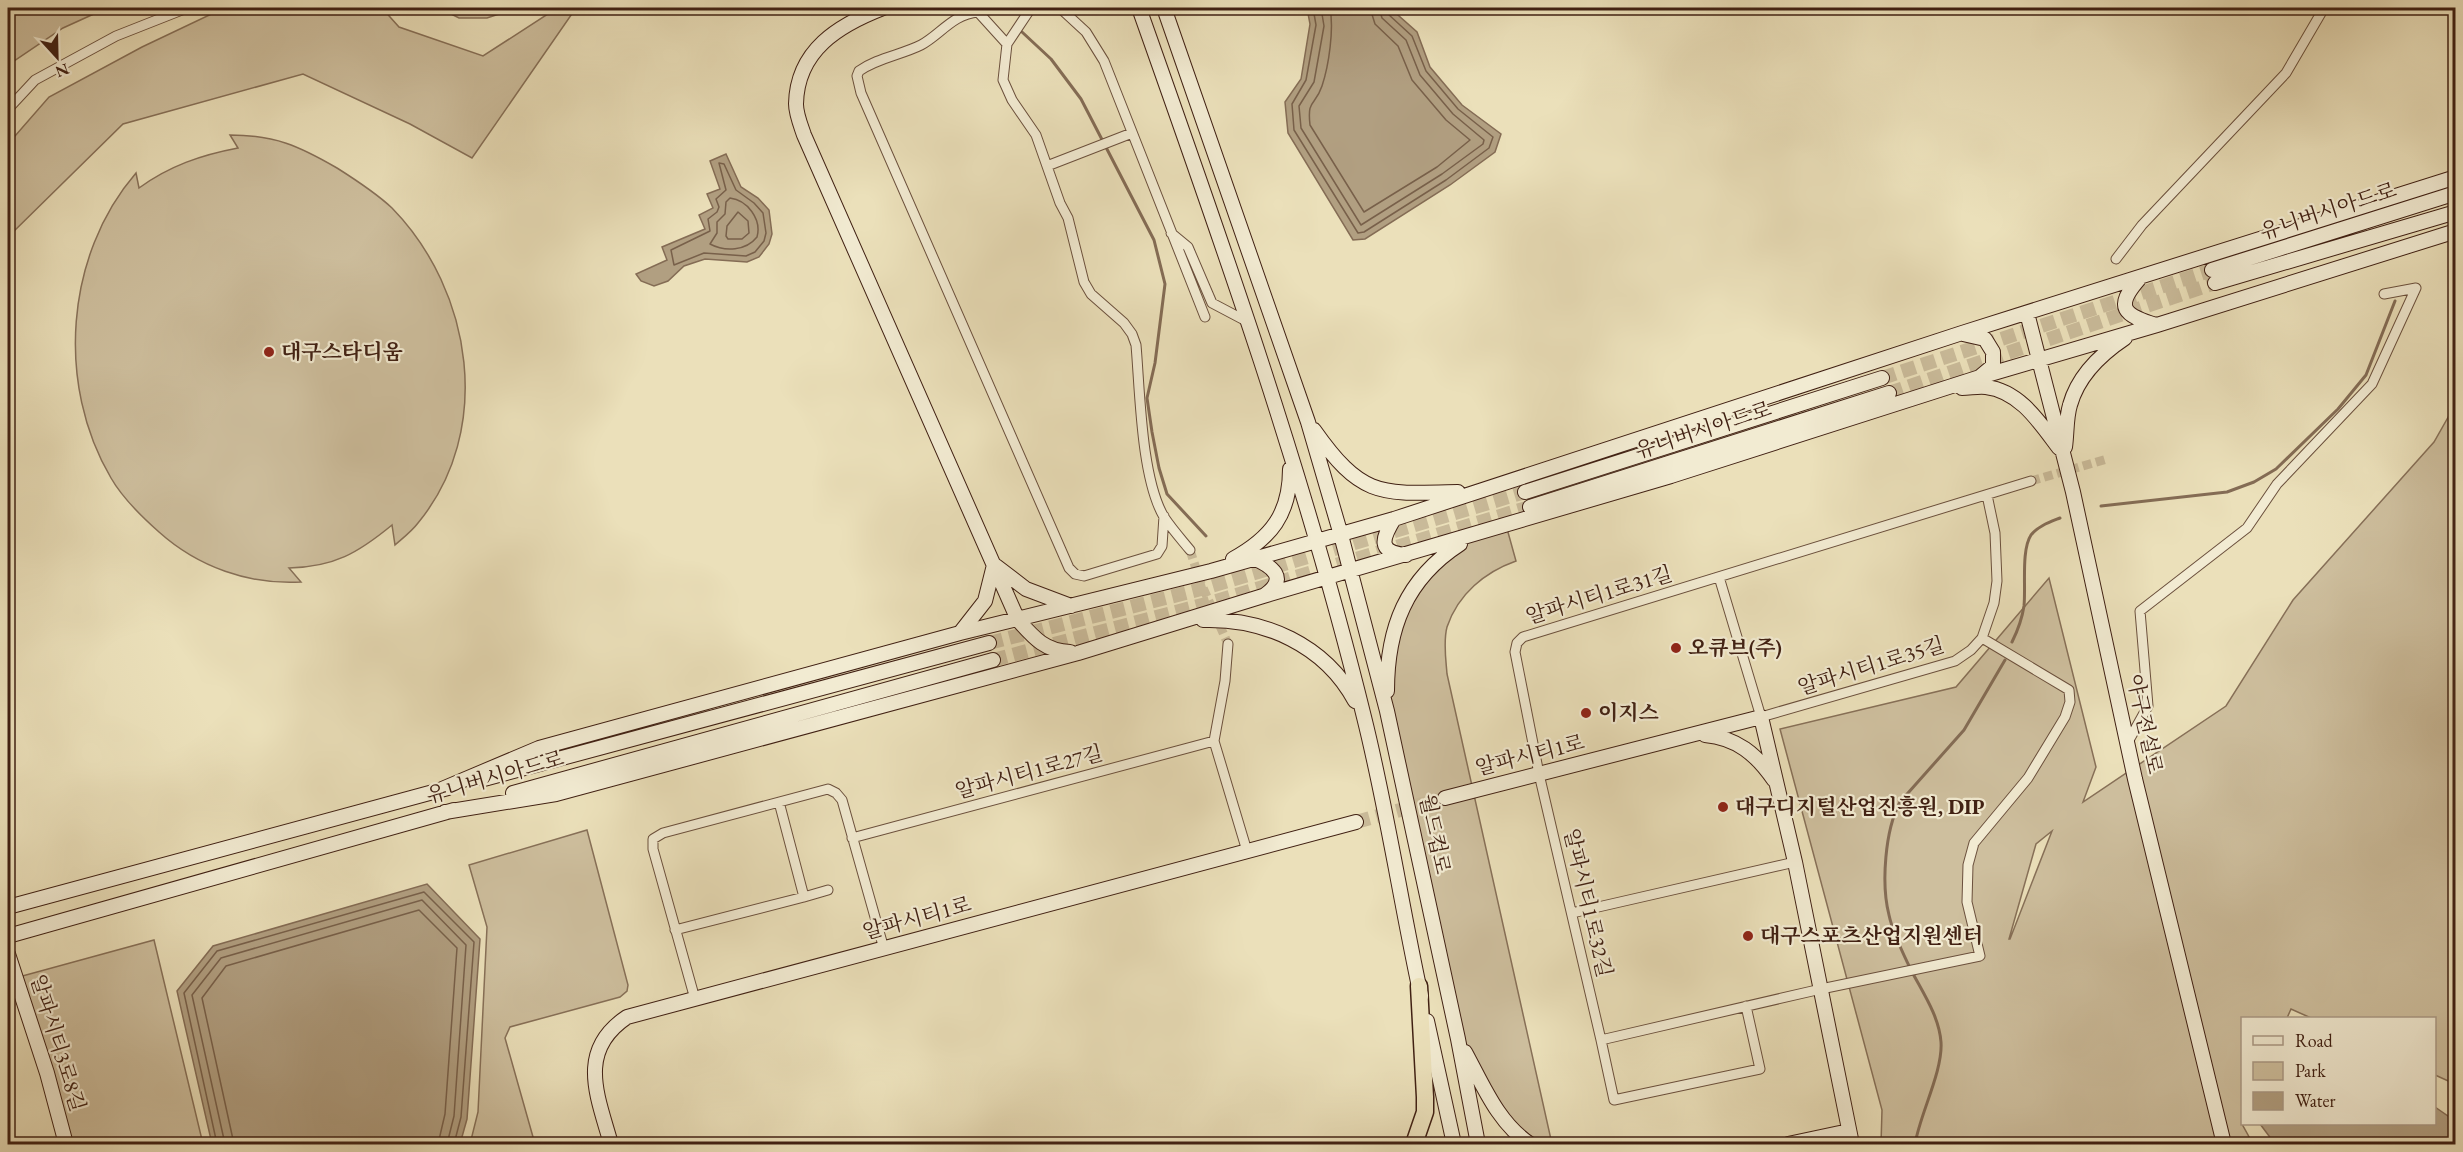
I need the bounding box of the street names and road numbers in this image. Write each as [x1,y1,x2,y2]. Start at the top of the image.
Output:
street label: 유니버시아드로 [2256,176,2400,245]
street label: 유니버시아드로 [1631,395,1775,464]
street label: 알파시티1로31길 [1522,559,1675,630]
street label: 알파시티1로35길 [1794,630,1947,701]
street label: 야구전설로 [2122,671,2169,776]
street label: 알파시티1로 [1473,728,1587,781]
street label: 알파시티1로27길 [952,739,1106,804]
street label: 유니버시아드로 [423,744,567,809]
street label: 월드컵로 [1414,791,1457,876]
street label: 알파시티1로32길 [1558,826,1619,980]
street label: 알파시티1로 [860,890,974,945]
street label: 알파시티3로8길 [25,971,92,1115]

